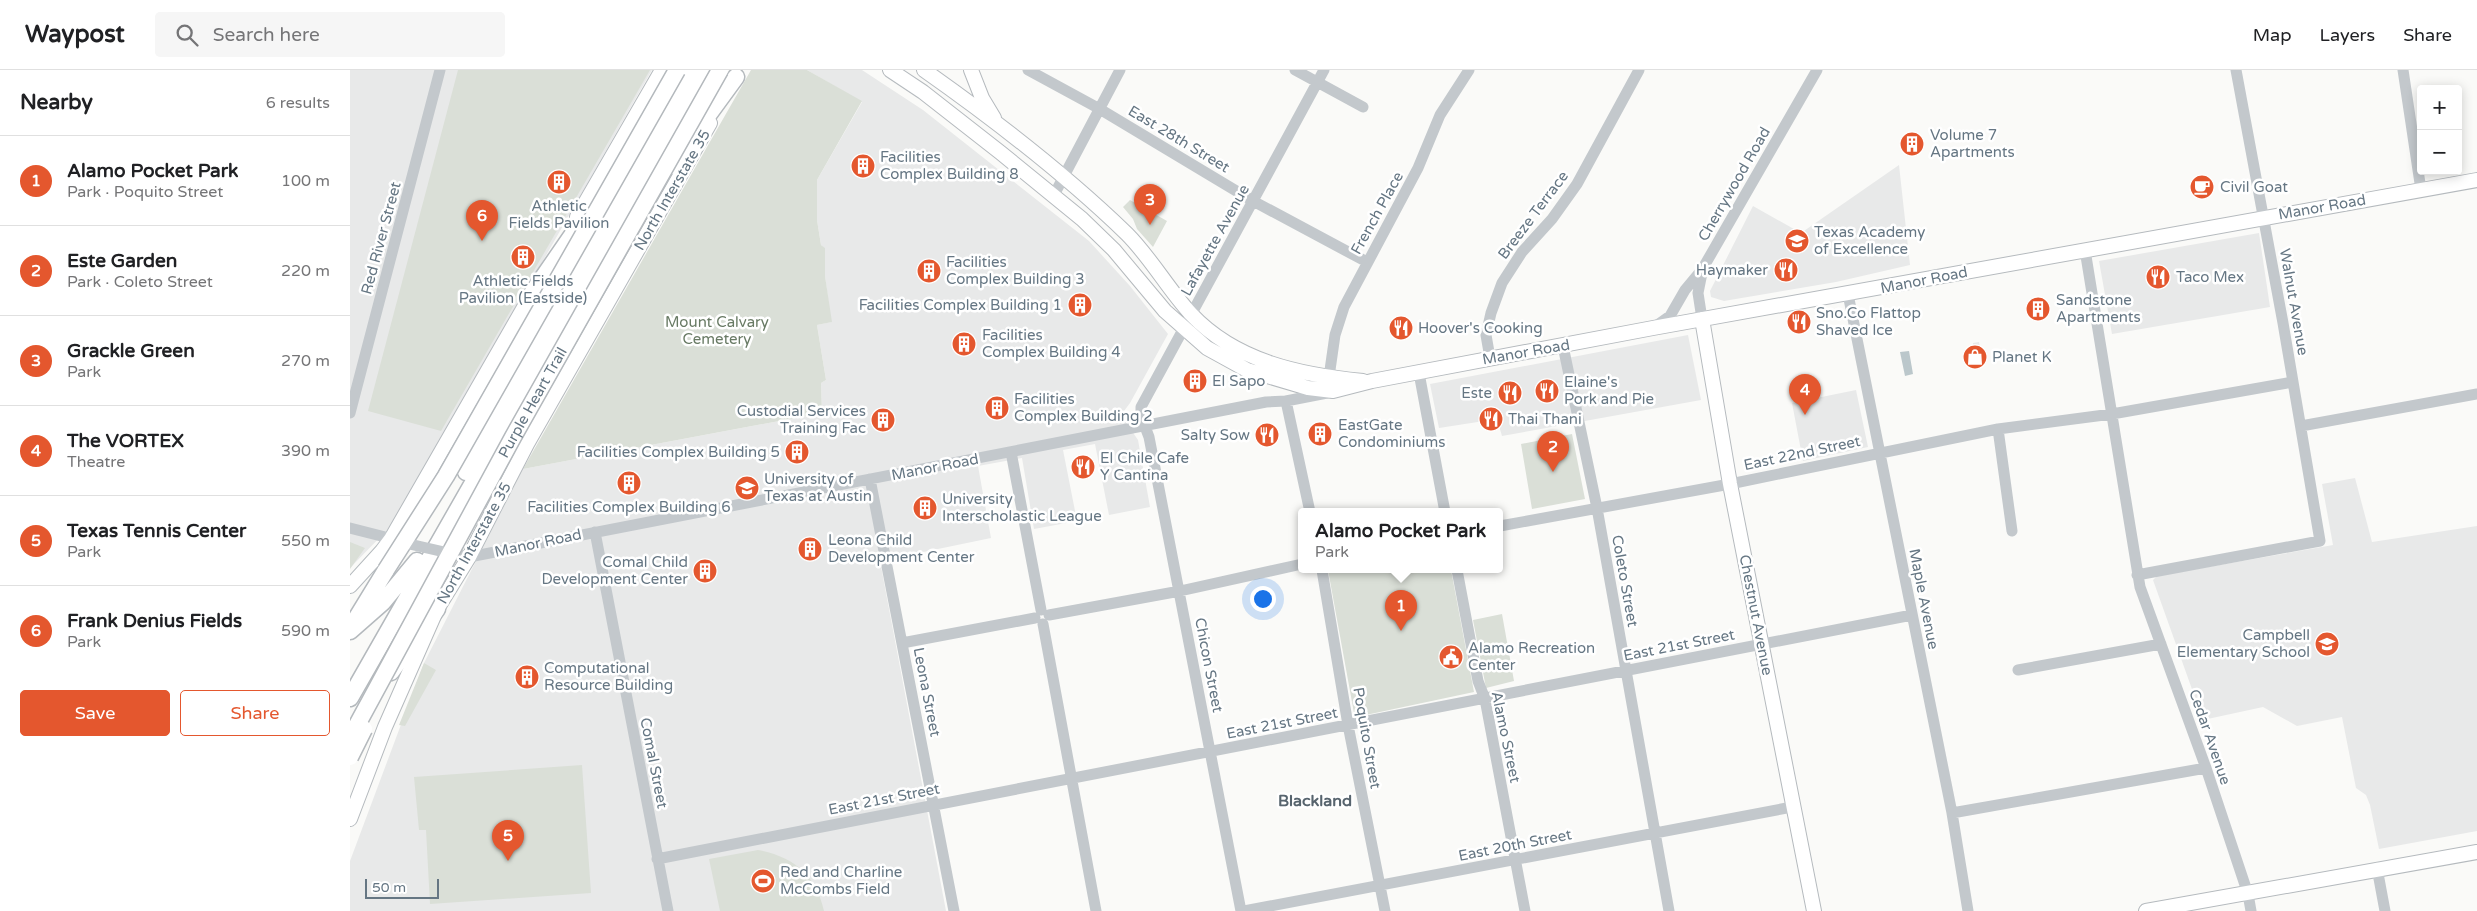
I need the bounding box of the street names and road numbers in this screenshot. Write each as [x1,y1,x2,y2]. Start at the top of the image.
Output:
street label: East 28th Street [1125,102,1233,177]
street label: Cherrywood Road [1694,124,1774,244]
street label: North Interstate 35 [630,126,714,254]
street label: Breeze Terrace [1494,167,1572,263]
street label: French Place [1347,169,1407,257]
street label: Red River Street [357,179,405,296]
street label: Lafayette Avenue [1177,181,1253,299]
street label: Manor Road [2277,190,2367,224]
street label: Walnut Avenue [2276,247,2312,357]
street label: Manor Road [1879,263,1969,297]
street label: Manor Road [1481,335,1571,369]
street label: Purple Heart Trail [494,344,571,461]
street label: East 22nd Street [1742,432,1862,474]
street label: Manor Road [890,450,980,484]
street label: North Interstate 35 [433,479,515,607]
street label: Manor Road [493,525,583,561]
street label: Coleto Street [1608,534,1642,629]
street label: Maple Avenue [1905,547,1943,651]
street label: Chestnut Avenue [1735,553,1777,677]
street label: Chicon Street [1191,616,1227,714]
street label: East 21st Street [1622,625,1737,665]
street label: Leona Street [910,646,945,738]
street label: Poquito Street [1349,686,1385,790]
street label: Cedar Avenue [2185,687,2235,787]
street label: Alamo Street [1488,690,1525,785]
street label: East 21st Street [1225,703,1340,743]
street label: Comal Street [636,716,672,810]
street label: East 21st Street [827,779,942,819]
street label: East 20th Street [1457,825,1573,865]

